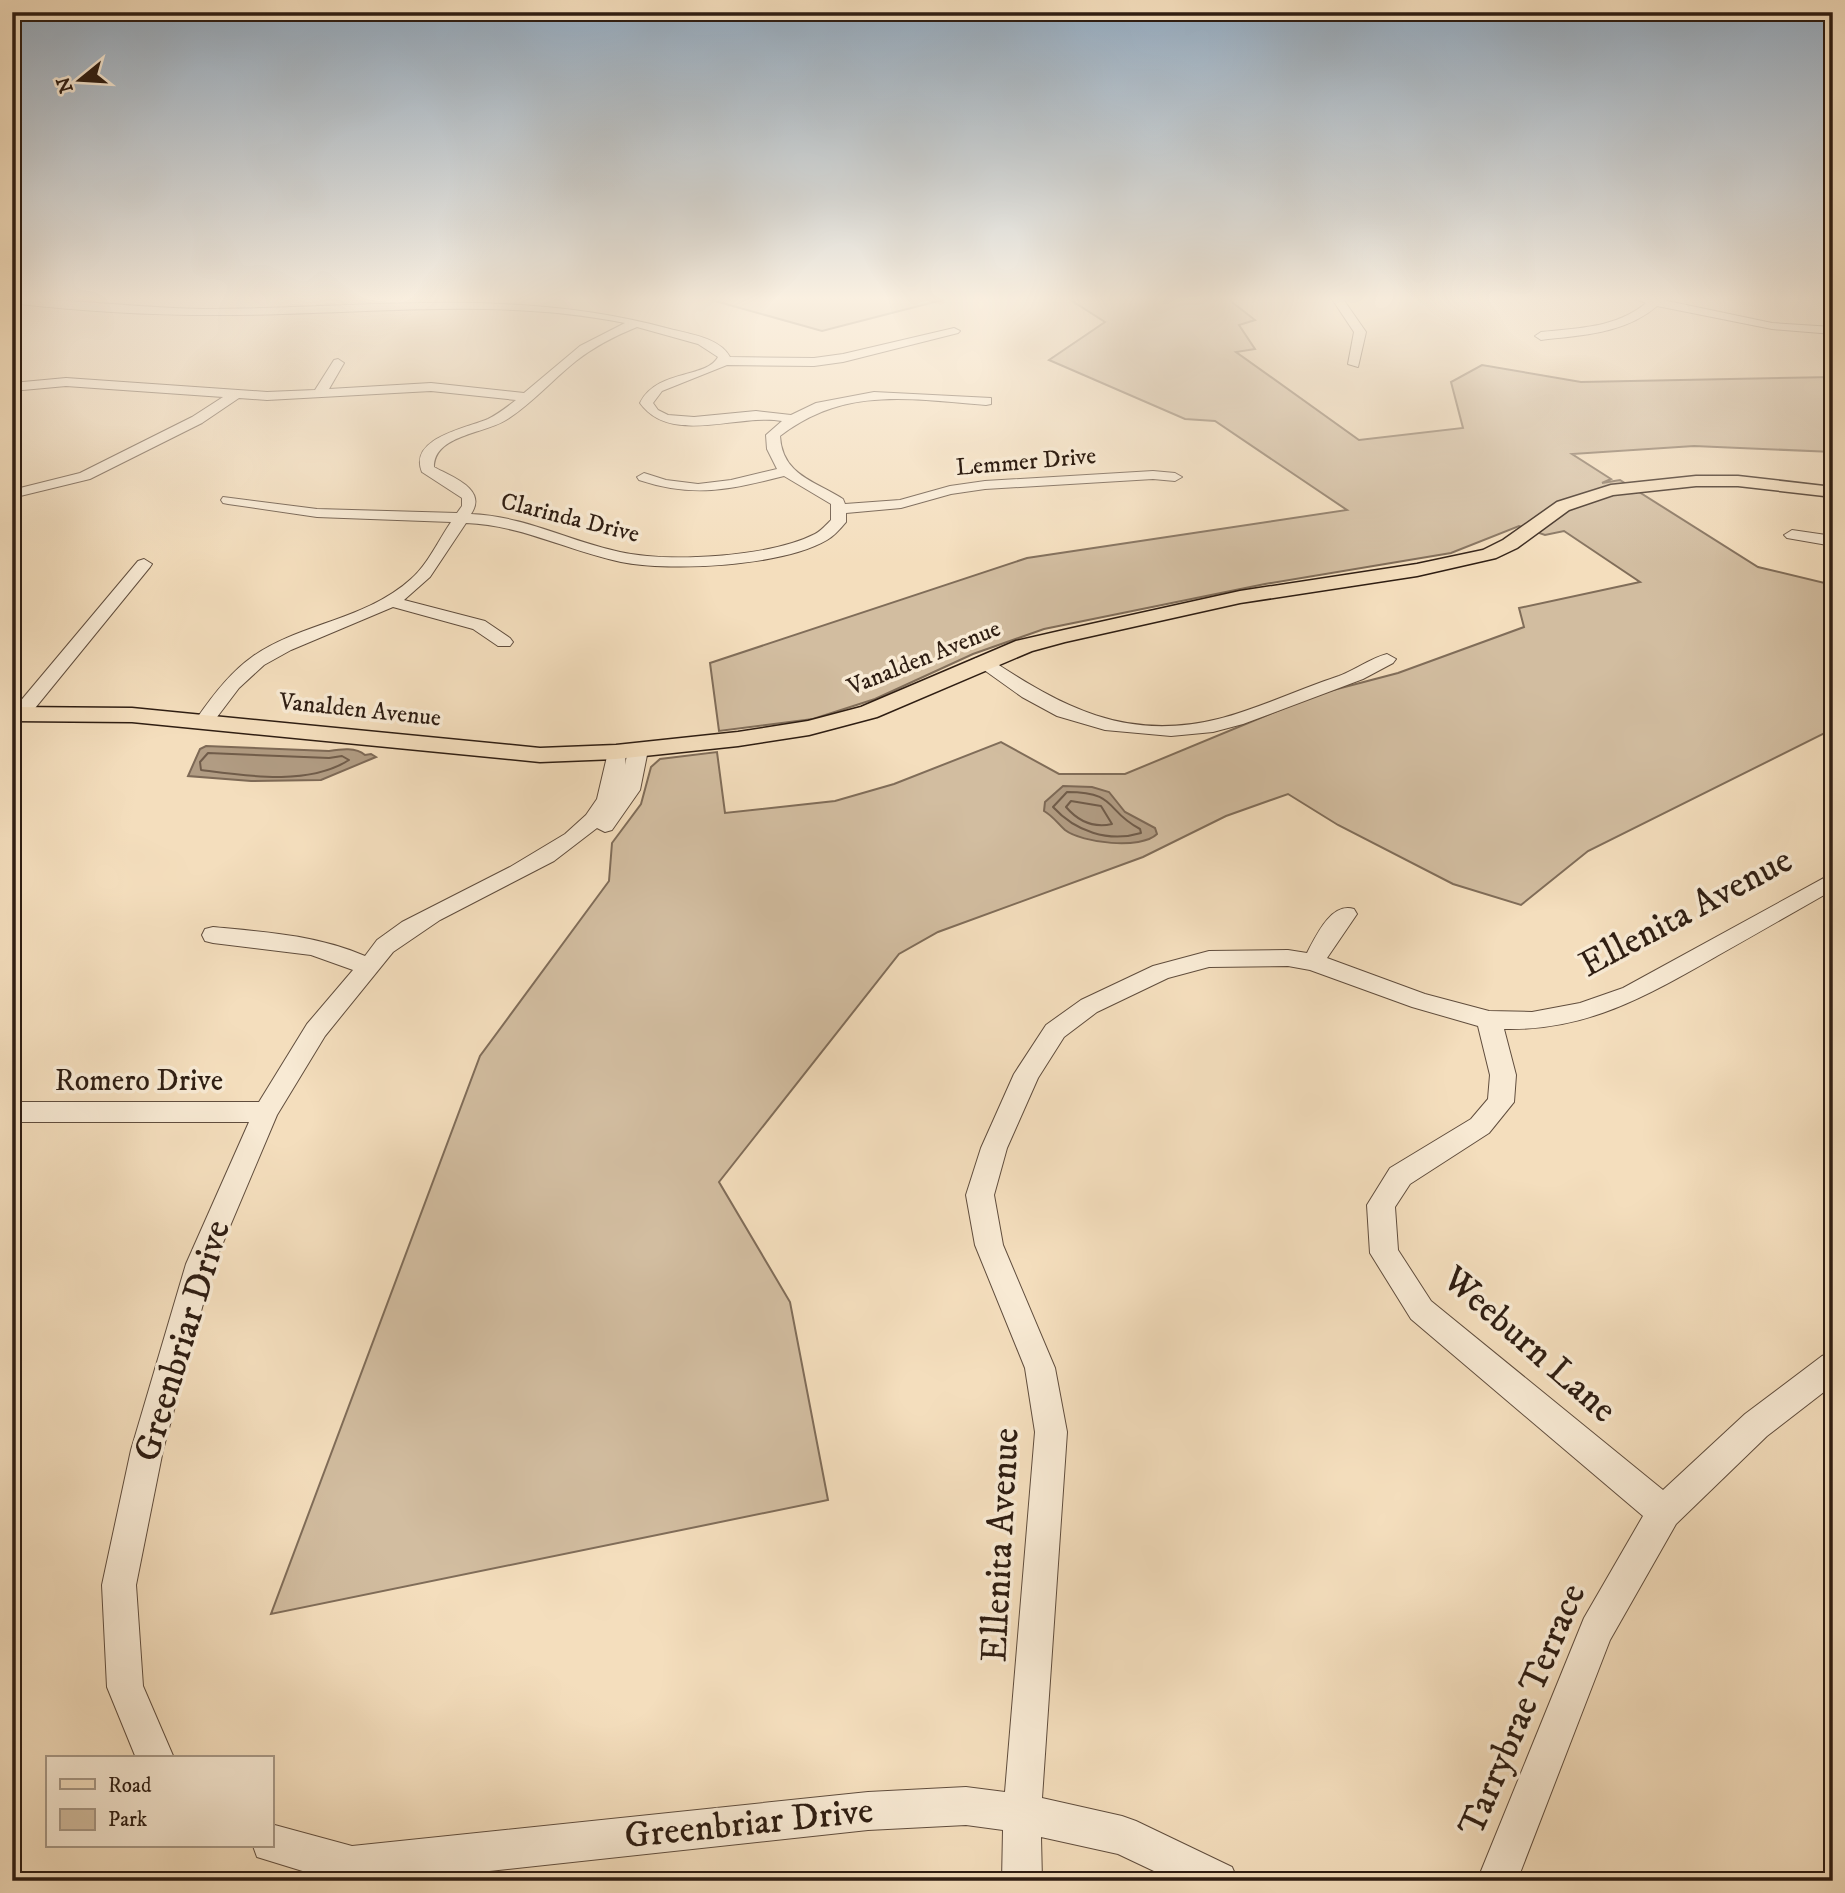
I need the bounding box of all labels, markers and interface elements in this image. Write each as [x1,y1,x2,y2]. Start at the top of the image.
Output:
north arrow [46,46,116,116]
text: N [52,73,79,96]
street label: Lemmer Drive [955,441,1097,483]
street label: Clarinda Drive [498,486,642,550]
street label: Vanalden Avenue [842,614,1005,703]
street label: Vanalden Avenue [277,686,442,733]
street label: Ellenita Avenue [1571,837,1801,989]
street label: Romero Drive [55,1063,223,1100]
street label: Greenbriar Drive [124,1215,242,1467]
street label: Weeburn Lane [1431,1256,1626,1434]
street label: Ellenita Avenue [971,1427,1031,1663]
street label: Tarrybrae Terrace [1449,1577,1597,1843]
legend [46,1756,273,1848]
text: Road [108,1773,152,1799]
street label: Greenbriar Drive [622,1788,876,1860]
text: Park [108,1807,148,1833]

